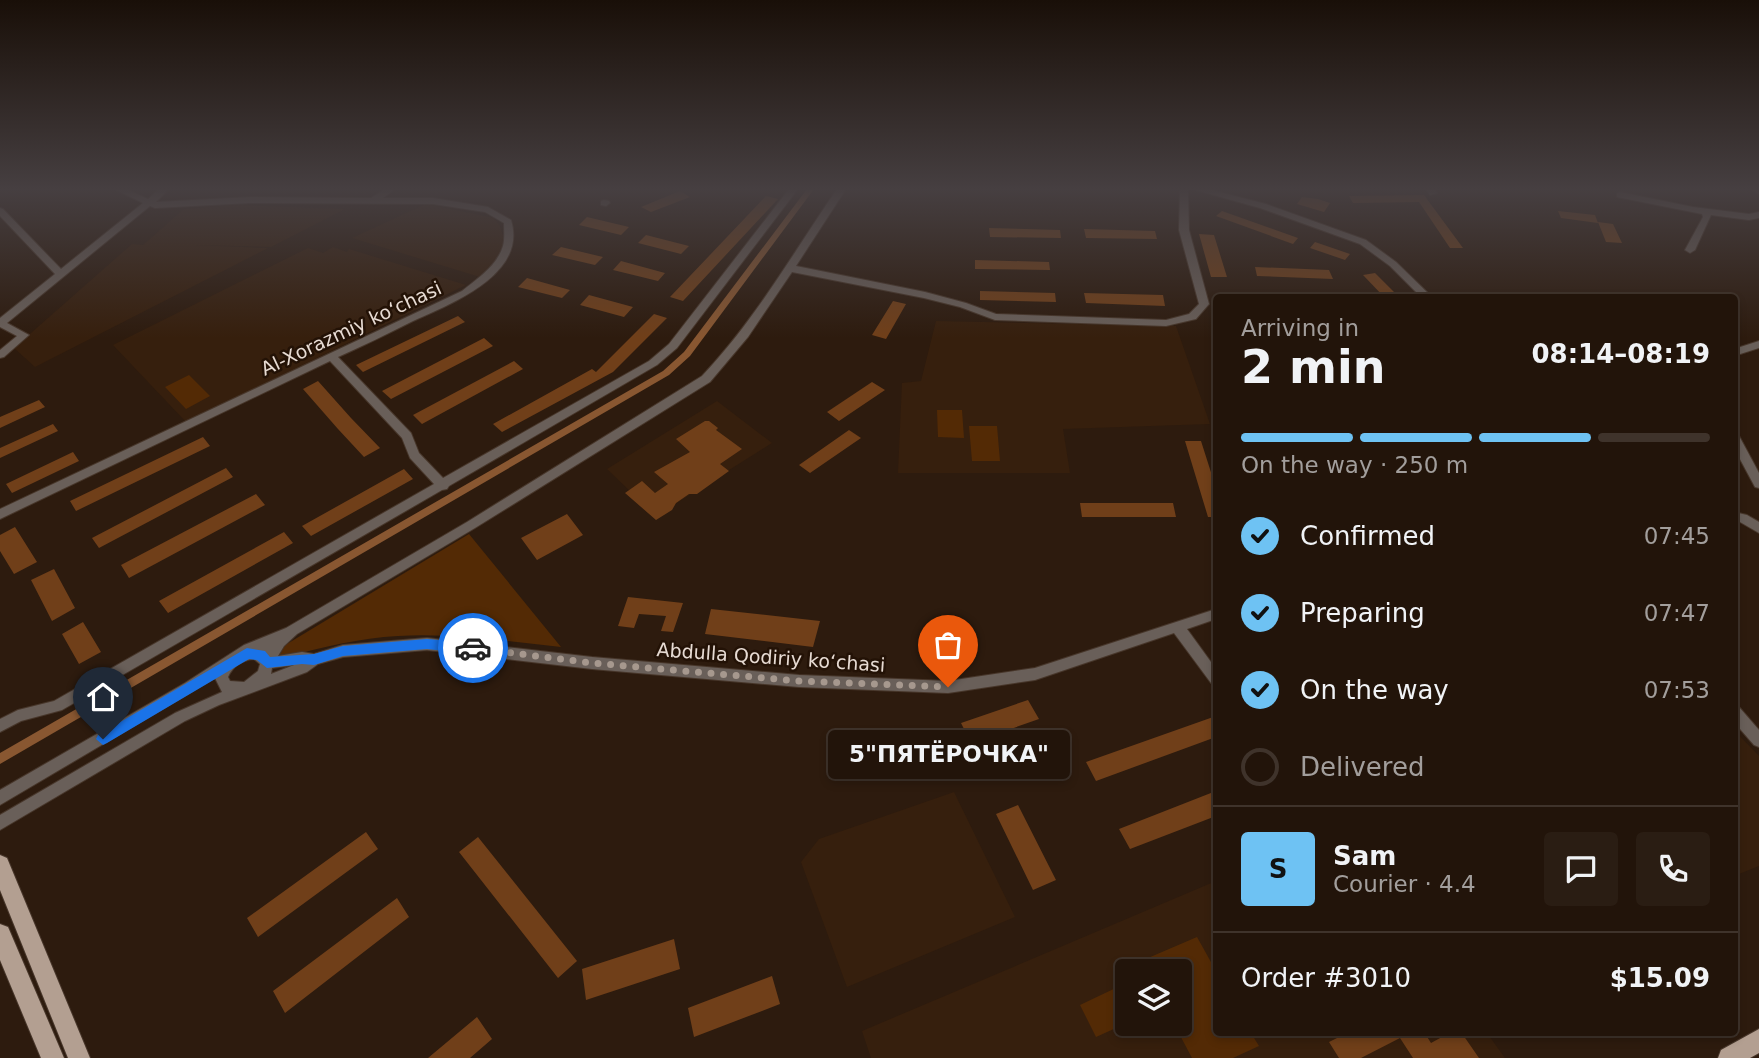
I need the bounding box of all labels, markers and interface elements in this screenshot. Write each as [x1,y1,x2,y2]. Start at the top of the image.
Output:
street label: Al-Xorazmiy koʻchasi [257,276,445,380]
text: Arriving in [1241,315,1359,341]
text: 08:14–08:19 [1531,339,1710,369]
text: 2 min [1241,340,1385,394]
text: On the way · 250 m [1241,452,1468,478]
icon: check [1241,517,1279,555]
text: Confirmed [1300,521,1435,551]
text: 07:45 [1644,523,1710,549]
icon: check [1241,594,1279,632]
text: Preparing [1300,598,1425,628]
text: 07:47 [1644,600,1710,626]
courier [438,613,508,683]
pin [918,615,978,687]
icon: bag [929,626,967,664]
icon: car [454,629,492,667]
street label: Abdulla Qodiriy koʻchasi [656,638,886,676]
pin [73,667,133,739]
icon: check [1241,671,1279,709]
text: On the way [1300,675,1449,705]
text: 07:53 [1644,677,1710,703]
icon: home [84,678,122,716]
callout: 5"ПЯТЁРОЧКА" [827,729,1069,778]
text: 5"ПЯТЁРОЧКА" [849,741,1049,767]
text: Delivered [1300,752,1424,782]
button: chat [1544,832,1618,906]
button: phone [1636,832,1710,906]
text: Sam [1333,841,1396,871]
text: S [1269,854,1287,884]
text: Courier · 4.4 [1333,871,1476,897]
map controls [1115,959,1192,1036]
button: layers [1115,959,1192,1036]
text: Order #3010 [1241,963,1411,993]
text: $15.09 [1610,963,1710,993]

